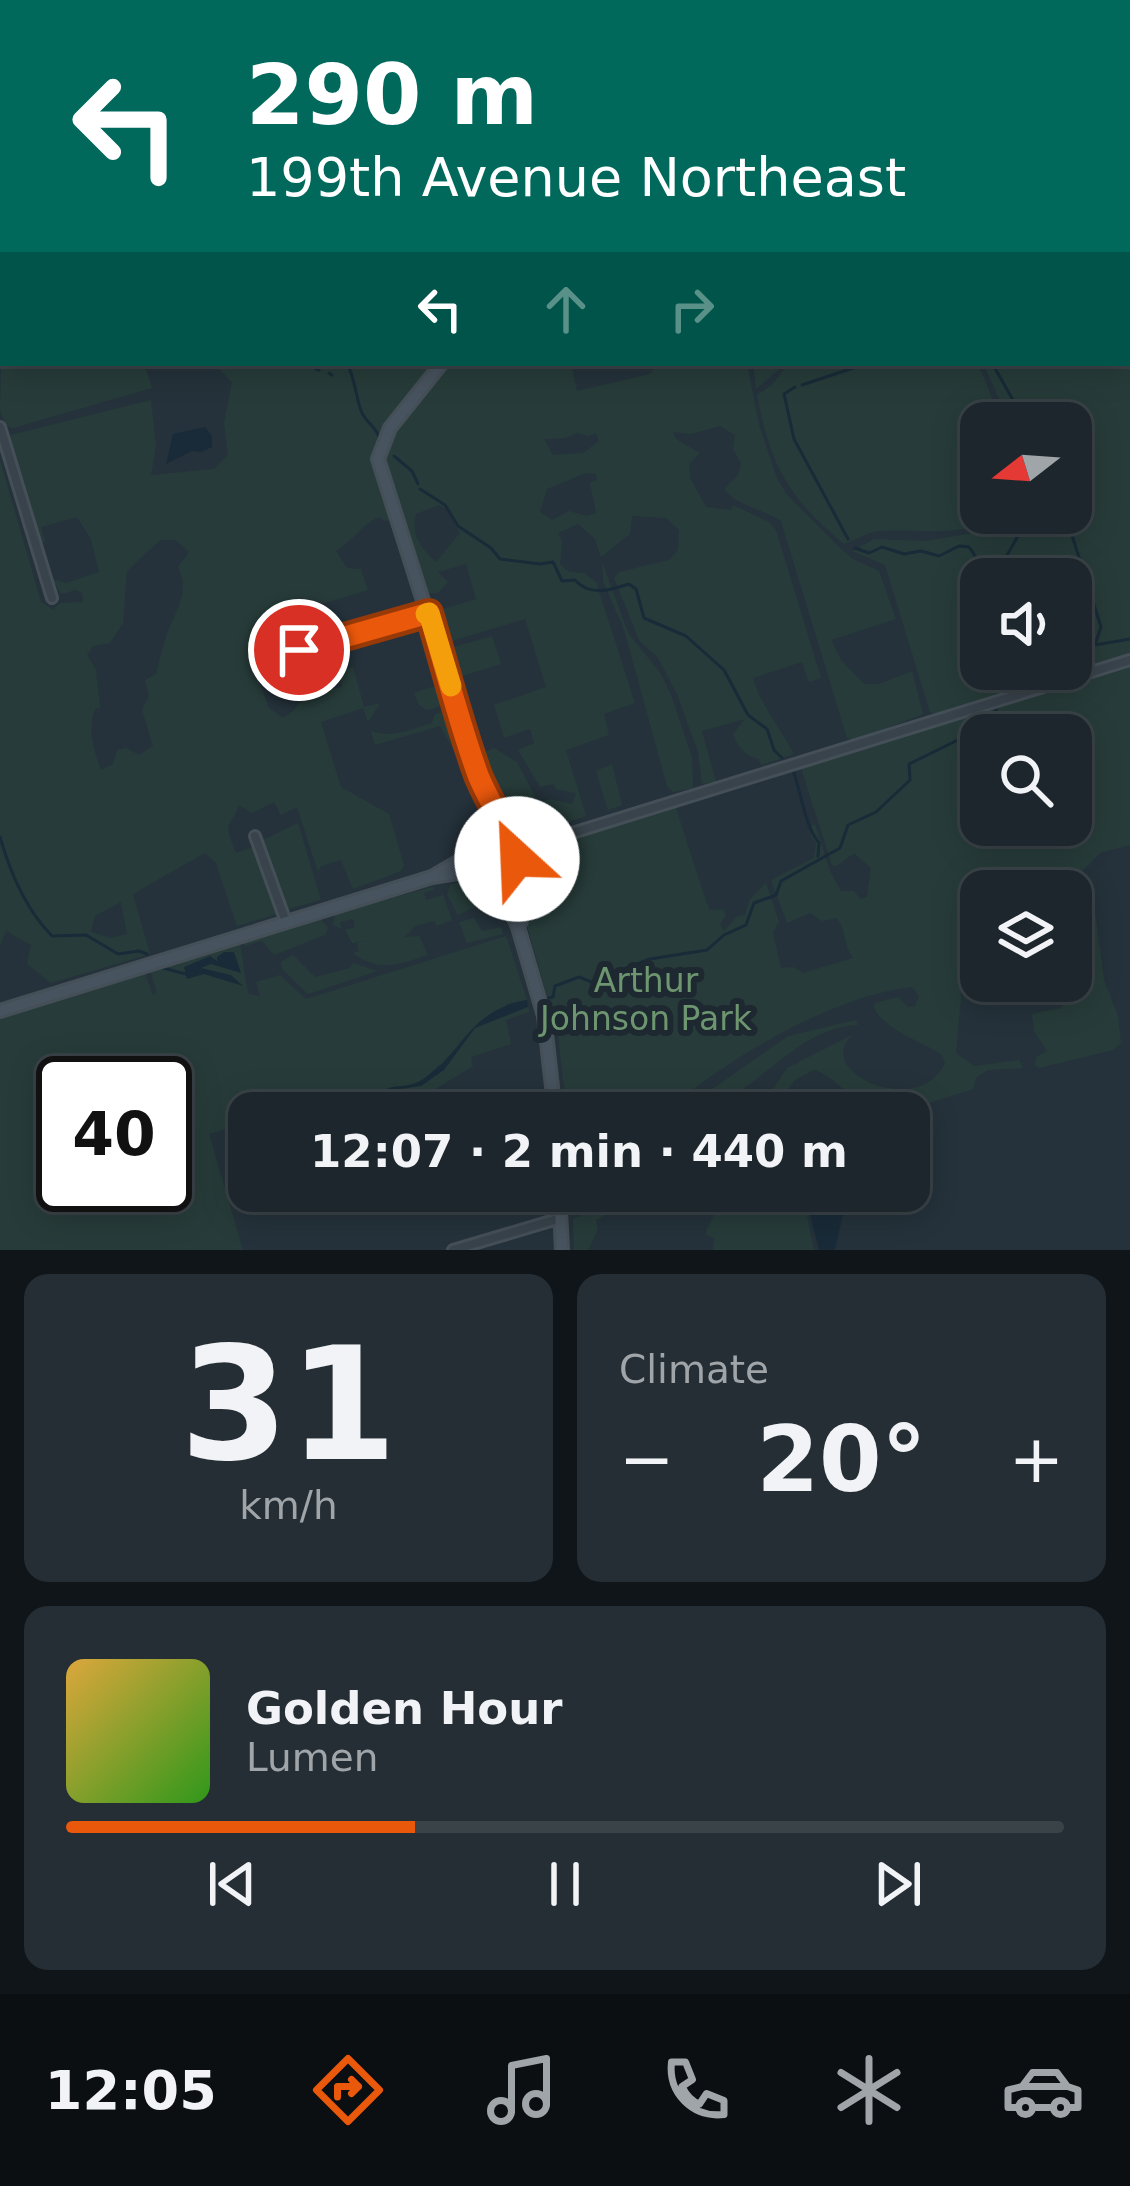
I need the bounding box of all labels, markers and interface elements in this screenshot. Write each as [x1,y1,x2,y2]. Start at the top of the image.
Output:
text: 290 m [246,46,538,144]
icon: left [48,48,204,204]
text: 199th Avenue Northeast [246,146,906,209]
icon: left [407,276,473,342]
icon: ahead [533,276,599,342]
icon: right [659,276,725,342]
north arrow [960,402,1092,534]
map controls [960,402,1092,1002]
button: sound [960,558,1092,690]
pin [248,599,350,701]
icon: arrive [266,617,332,683]
button: search [960,714,1092,846]
position arrow [454,796,580,922]
button: layers [960,870,1092,1002]
park label: Arthur Johnson Park [538,961,753,1038]
speed limit sign: 40 [36,1056,192,1212]
text: 12:07 · 2 min · 440 m [310,1125,848,1178]
text: 31 [180,1314,397,1496]
text: Climate [619,1347,769,1392]
text: 20° [756,1407,927,1512]
text: − [619,1421,674,1498]
text: + [1009,1421,1064,1498]
text: km/h [239,1483,338,1528]
text: Golden Hour [246,1682,563,1735]
text: Lumen [246,1735,378,1780]
icon: previous [199,1851,265,1917]
icon: pause [532,1851,598,1917]
icon: next [865,1851,931,1917]
icon: directions [306,2048,390,2132]
icon: music [480,2048,564,2132]
icon: phone [654,2048,738,2132]
icon: climate [827,2048,911,2132]
icon: car [1001,2048,1085,2132]
text: 12:05 [45,2059,217,2122]

